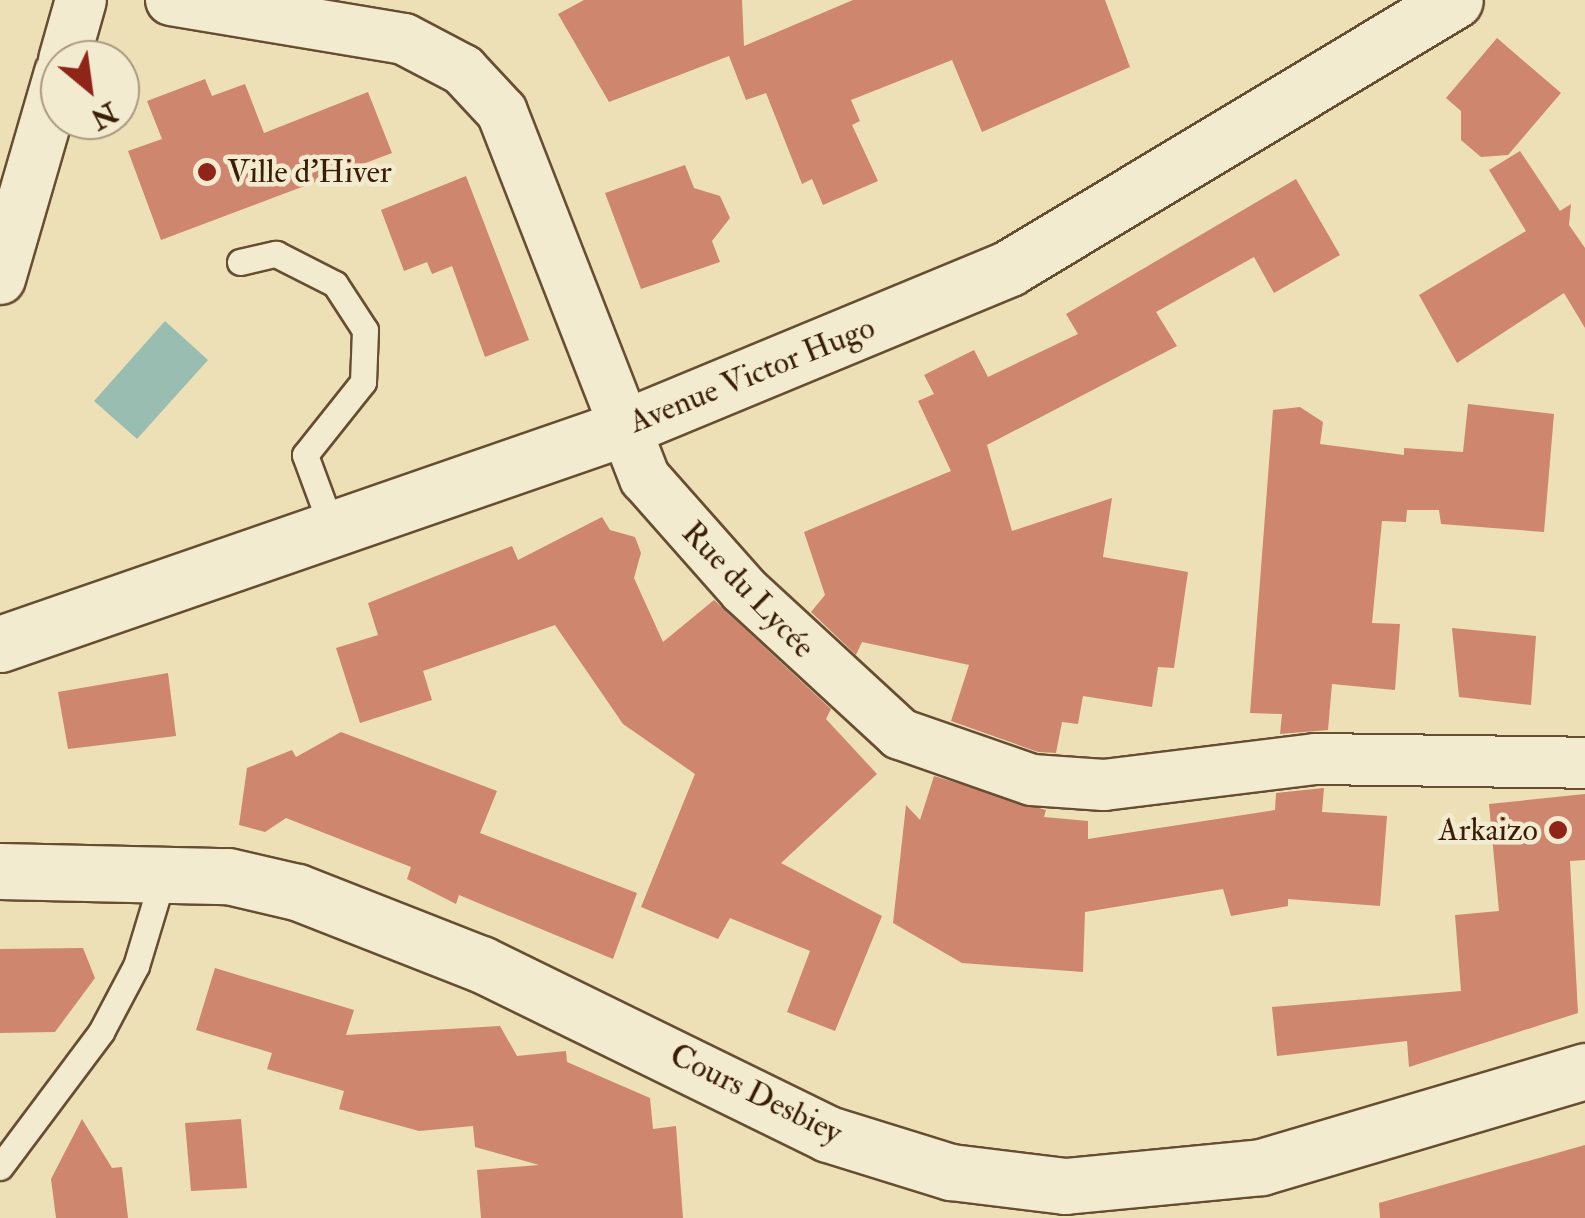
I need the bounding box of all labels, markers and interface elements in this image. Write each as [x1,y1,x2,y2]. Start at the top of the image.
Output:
north arrow [40,40,140,140]
text: N [84,94,123,136]
place label: Ville d'Hiver [227,153,392,191]
marker: Ville d'Hiver [196,161,218,183]
street label: Avenue Victor Hugo [624,308,880,442]
street label: Rue du Lycée [673,514,823,666]
place label: Arkaizo [1438,811,1538,849]
marker: Arkaizo [1547,819,1569,841]
street label: Cours Desbiey [664,1036,848,1152]

